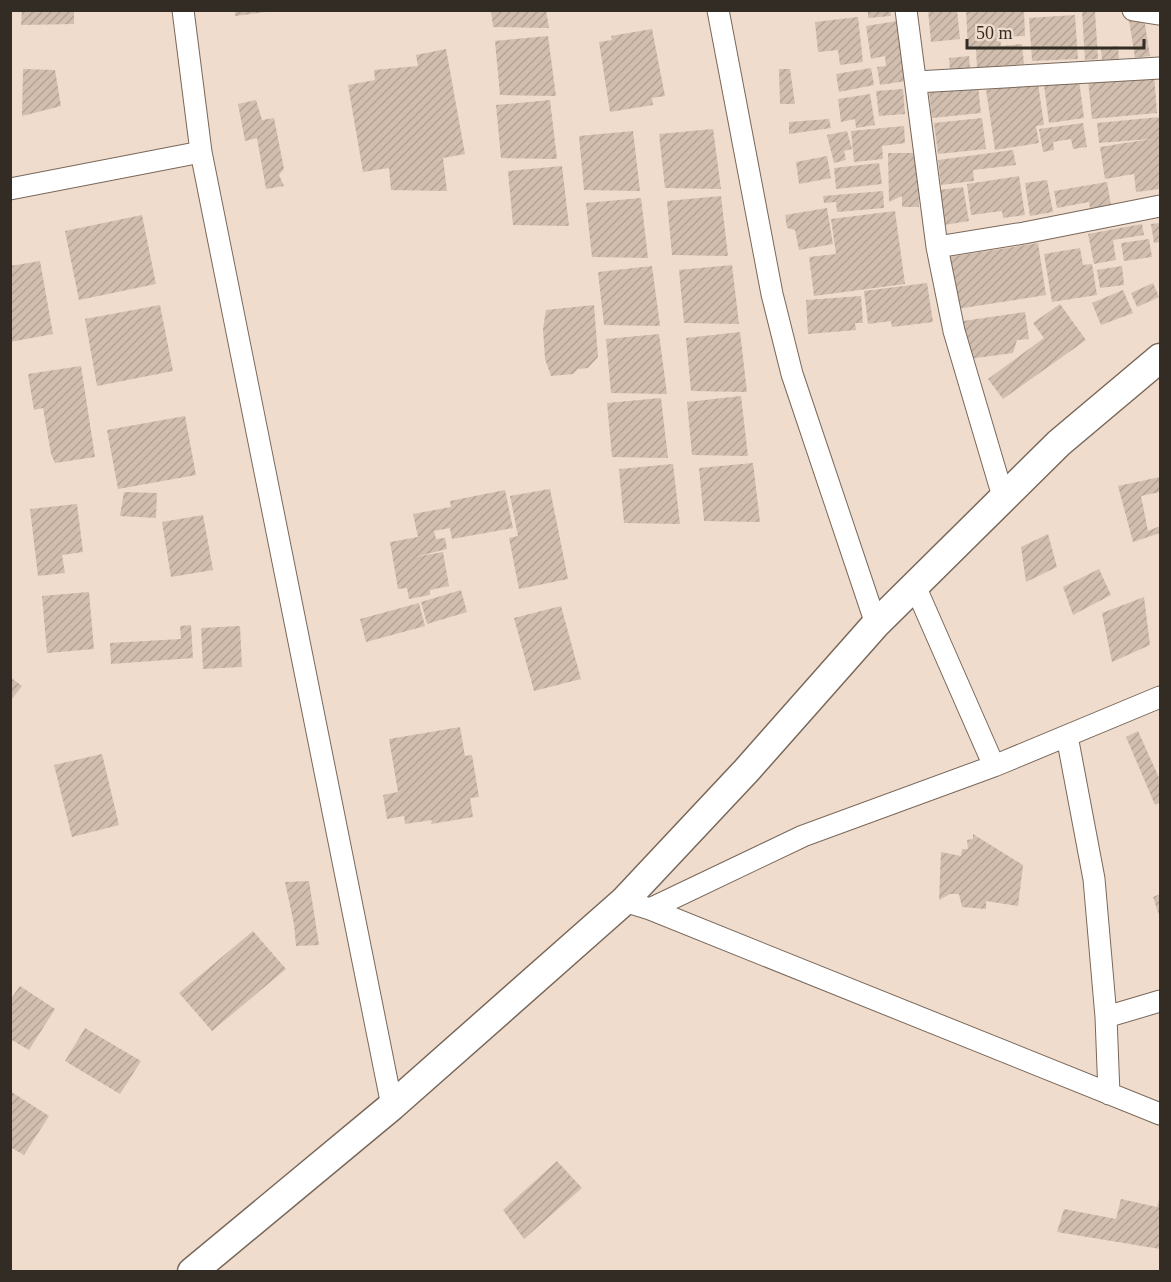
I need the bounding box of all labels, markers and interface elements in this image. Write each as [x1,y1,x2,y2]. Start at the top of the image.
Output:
scale bar [967,12,1144,50]
text: 50 m [976,23,1013,43]

